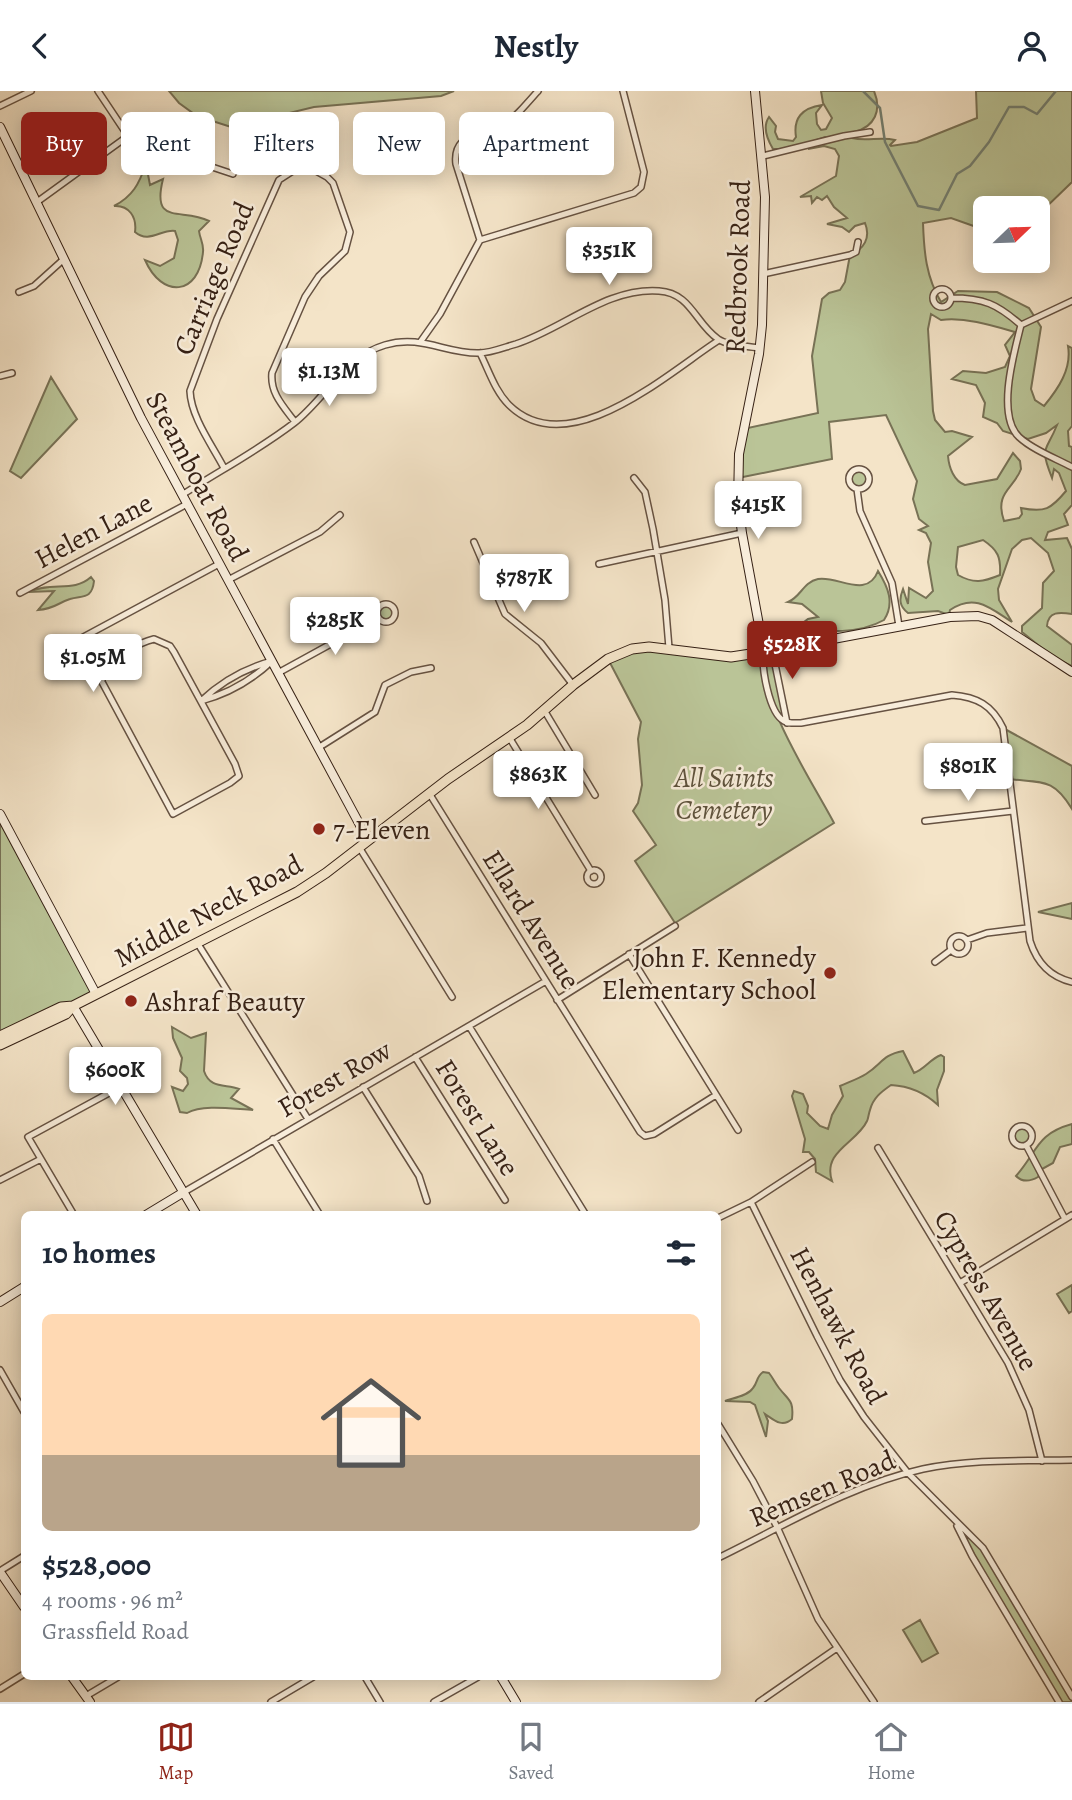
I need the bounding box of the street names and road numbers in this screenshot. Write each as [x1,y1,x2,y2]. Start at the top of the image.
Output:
street label: Redbrook Road [716,178,760,355]
street label: Carriage Road [165,195,264,361]
street label: Steamboat Road [136,385,258,569]
street label: Helen Lane [28,484,159,578]
street label: Ellard Avenue [473,843,589,996]
street label: Middle Neck Road [108,845,310,977]
street label: Forest Row [271,1031,399,1127]
street label: Forest Lane [426,1052,528,1183]
street label: Cypress Avenue [925,1204,1047,1377]
street label: Henhawk Road [781,1240,896,1412]
street label: Remsen Road [744,1441,902,1537]

